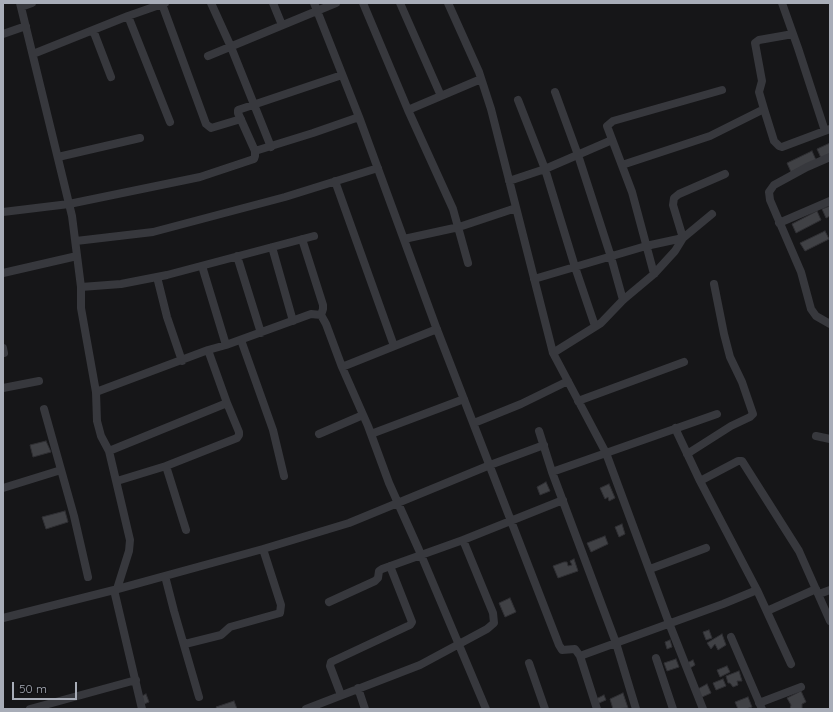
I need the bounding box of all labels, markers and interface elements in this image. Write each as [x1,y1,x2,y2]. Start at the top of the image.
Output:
scale bar [14,674,79,700]
text: 50 m [19,681,47,696]

